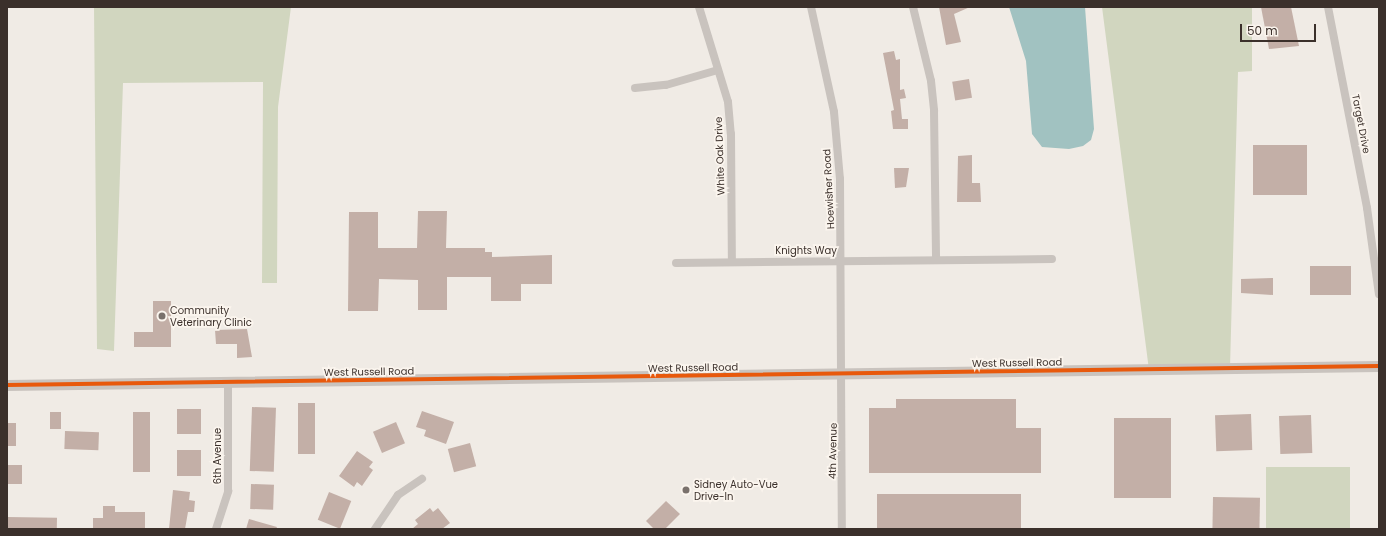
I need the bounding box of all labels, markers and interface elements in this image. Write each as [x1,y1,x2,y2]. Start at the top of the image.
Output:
scale bar [1242,16,1318,42]
text: 50 m [1247,22,1278,39]
street label: Target Drive [1349,93,1373,155]
street label: White Oak Drive [713,116,727,196]
street label: Hoewisher Road [821,149,837,229]
street label: Knights Way [775,245,837,257]
place label: Community Veterinary Clinic [170,304,252,328]
marker: Community Veterinary Clinic [157,311,167,321]
street label: West Russell Road [972,356,1062,370]
street label: West Russell Road [648,361,738,375]
street label: West Russell Road [324,365,414,379]
street label: 4th Avenue [827,423,839,479]
street label: 6th Avenue [212,428,224,484]
place label: Sidney Auto-Vue Drive-In [694,478,778,502]
marker: Sidney Auto-Vue Drive-In [681,485,691,495]

